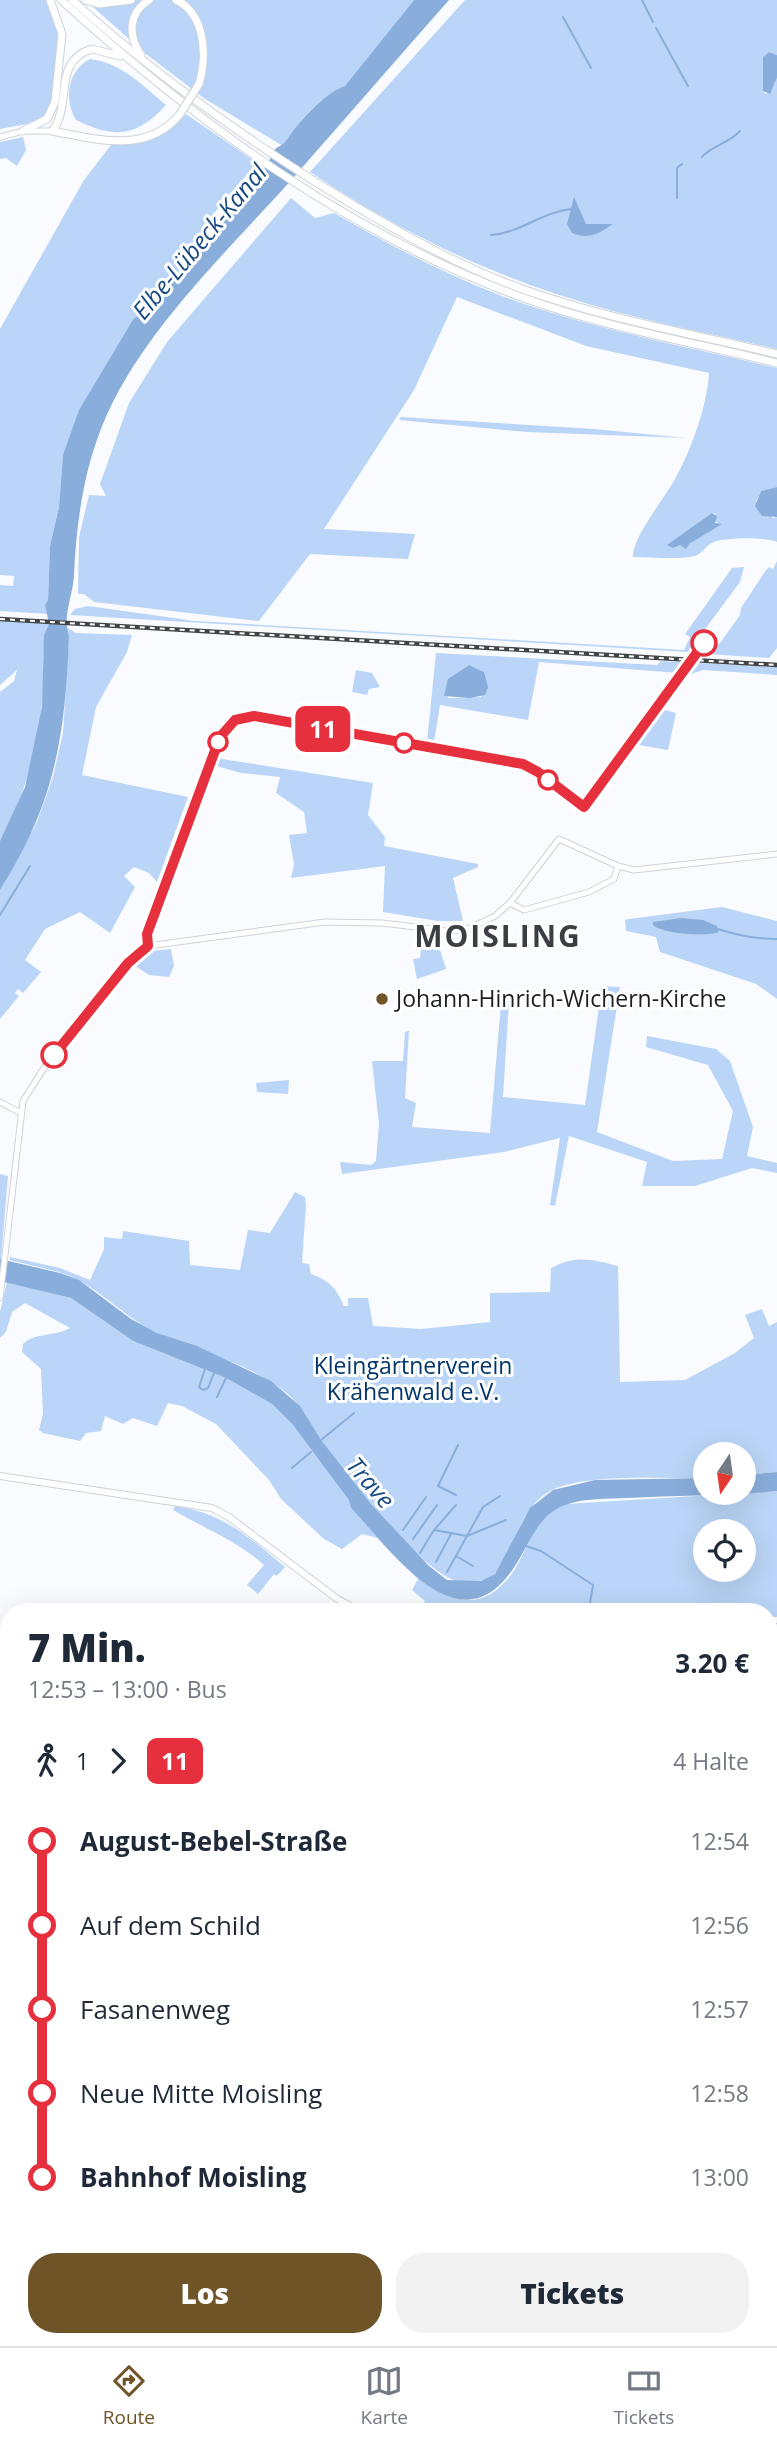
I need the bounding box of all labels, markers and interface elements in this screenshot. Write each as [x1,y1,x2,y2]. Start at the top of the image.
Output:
water label: Elbe-Lübeck-Kanal [124,156,274,326]
unlabelled marker [691,630,717,656]
line badge: 11 [292,706,354,752]
text: 11 [309,712,337,745]
unlabelled marker [208,732,228,752]
unlabelled marker [394,733,414,753]
unlabelled marker [538,770,558,790]
district label: MOISLING [414,915,582,956]
place label: Johann-Hinrich-Wichern-Kirche [394,982,726,1014]
marker: Johann-Hinrich-Wichern-Kirche [374,991,390,1007]
unlabelled marker [41,1042,67,1068]
park label: Kleingärtnerverein Krähenwald e.V. [314,1349,512,1407]
north arrow [693,1442,756,1505]
map controls [693,1442,756,1582]
water label: Trave [340,1449,403,1515]
button: locate [693,1519,756,1582]
text: 7 Min. [28,1621,146,1673]
text: 3.20 € [675,1645,749,1681]
text: 12:53 – 13:00 · Bus [28,1673,227,1705]
icon: walk [28,1742,66,1780]
icon: forward [99,1742,137,1780]
text: 11 [161,1744,189,1777]
text: 1 [76,1745,89,1777]
text: 4 Halte [673,1745,749,1777]
text: August-Bebel-Straße [80,1823,347,1859]
text: 12:54 [690,1825,749,1857]
text: Auf dem Schild [80,1907,261,1943]
text: 12:56 [690,1909,749,1941]
text: Fasanenweg [80,1991,230,2027]
text: 12:57 [690,1993,749,2025]
text: Neue Mitte Moisling [80,2075,322,2111]
text: 12:58 [690,2077,749,2109]
text: Bahnhof Moisling [80,2159,306,2195]
text: 13:00 [690,2161,749,2193]
button: Los [28,2253,382,2333]
button: Tickets [396,2253,749,2333]
tab: Route [103,2362,155,2430]
tab: Karte [361,2362,408,2430]
tab: Tickets [613,2362,674,2430]

